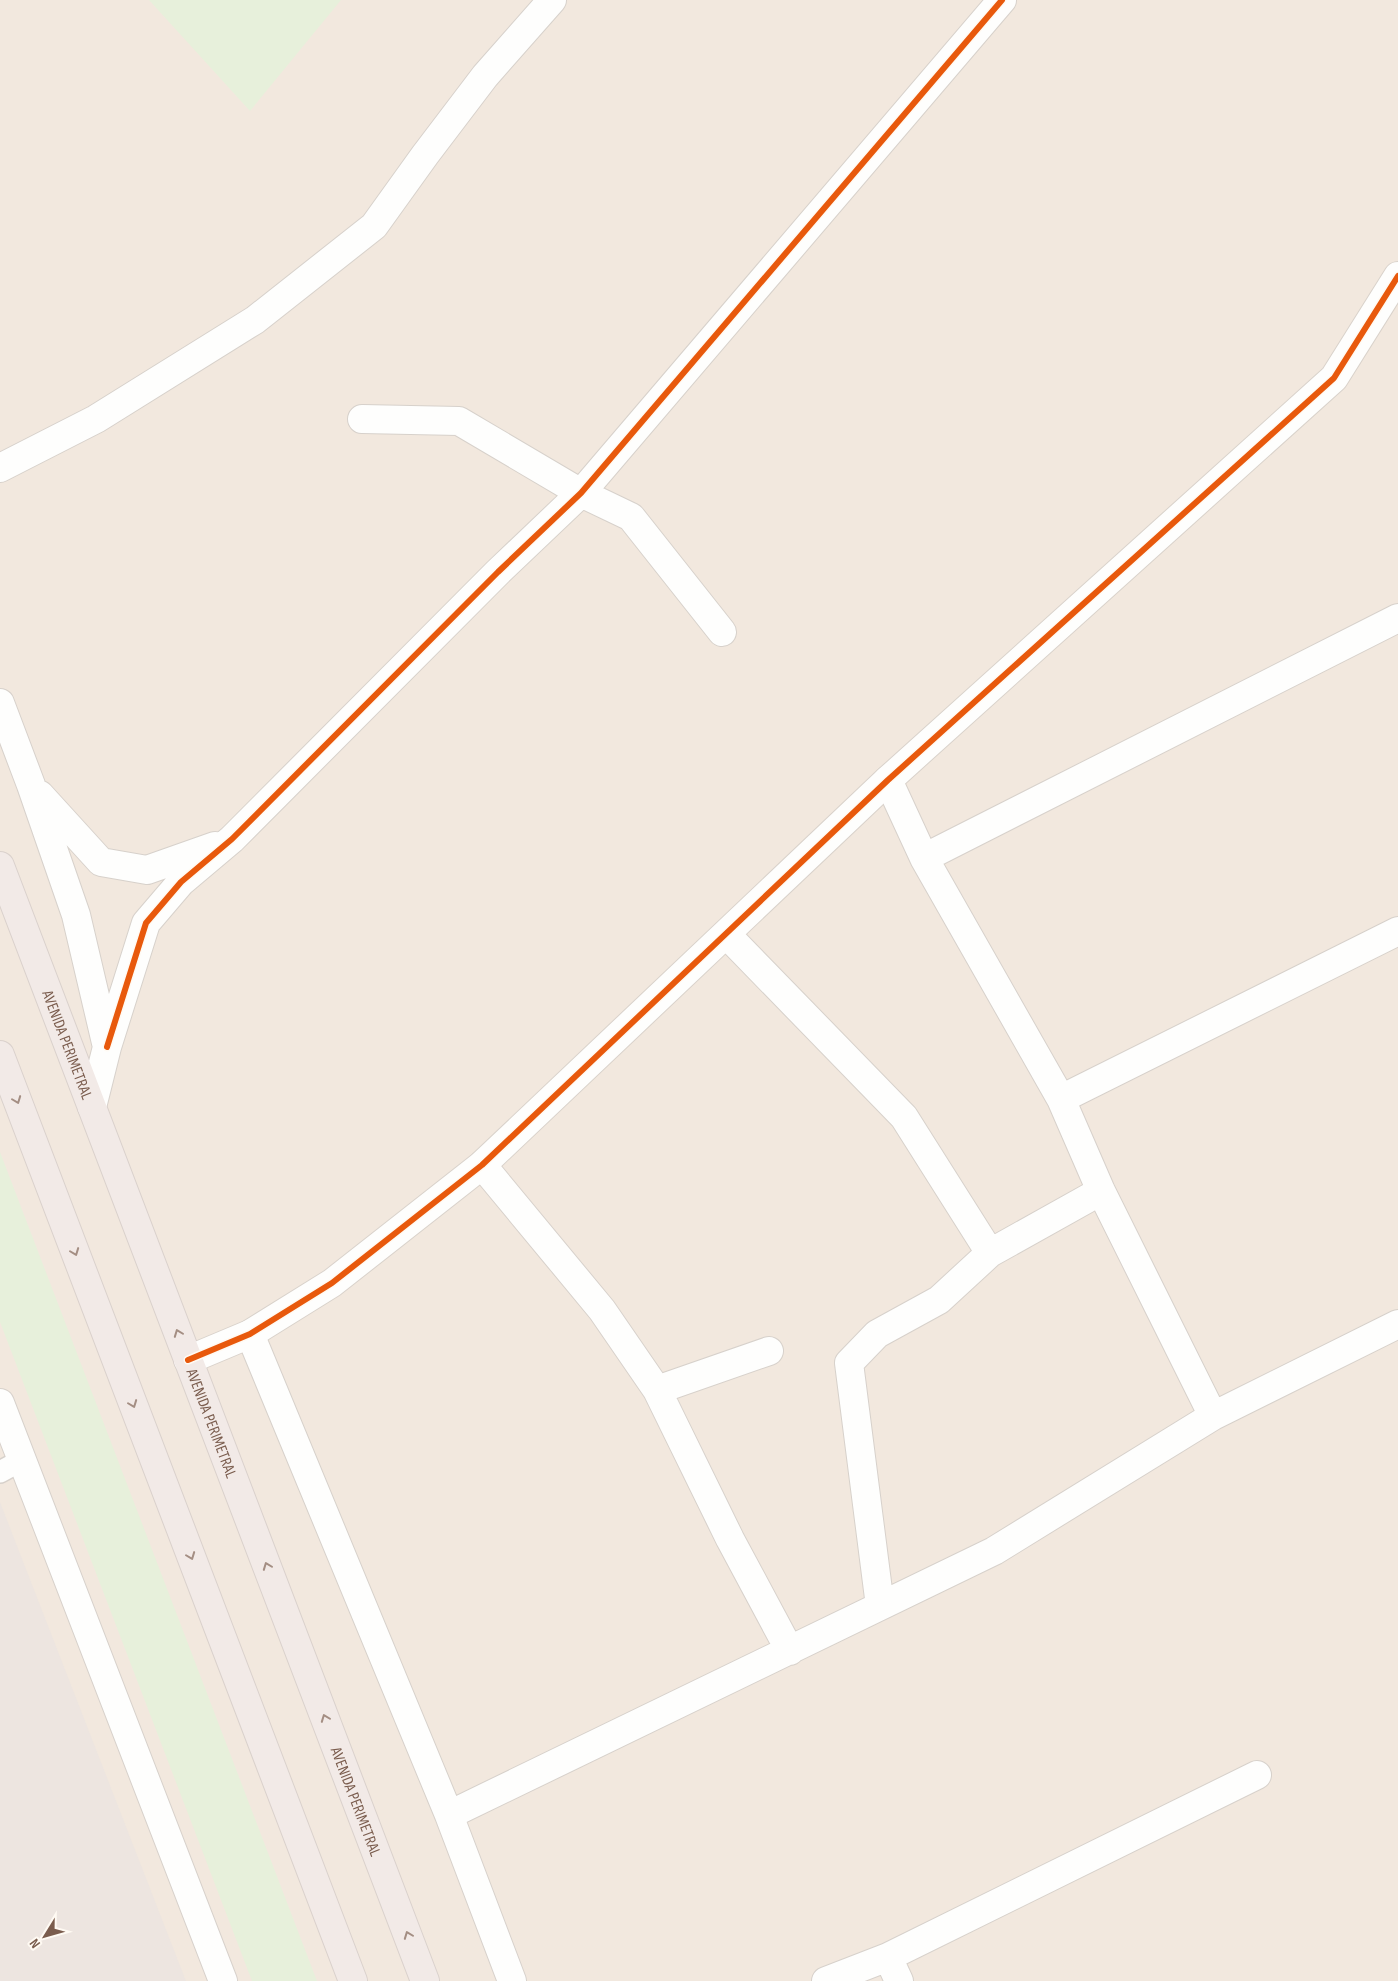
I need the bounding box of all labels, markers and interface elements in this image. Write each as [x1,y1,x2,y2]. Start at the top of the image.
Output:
street label: AVENIDA PERIMETRAL [37,987,96,1102]
one-way arrow [11,1096,21,1104]
one-way arrow [69,1247,79,1256]
one-way arrow [174,1329,184,1338]
street label: AVENIDA PERIMETRAL [181,1365,240,1481]
one-way arrow [127,1399,137,1408]
one-way arrow [185,1551,195,1560]
one-way arrow [263,1563,273,1571]
one-way arrow [321,1714,331,1723]
street label: AVENIDA PERIMETRAL [325,1744,385,1859]
north arrow [20,1911,70,1961]
one-way arrow [404,1932,414,1940]
text: N [26,1935,44,1952]

